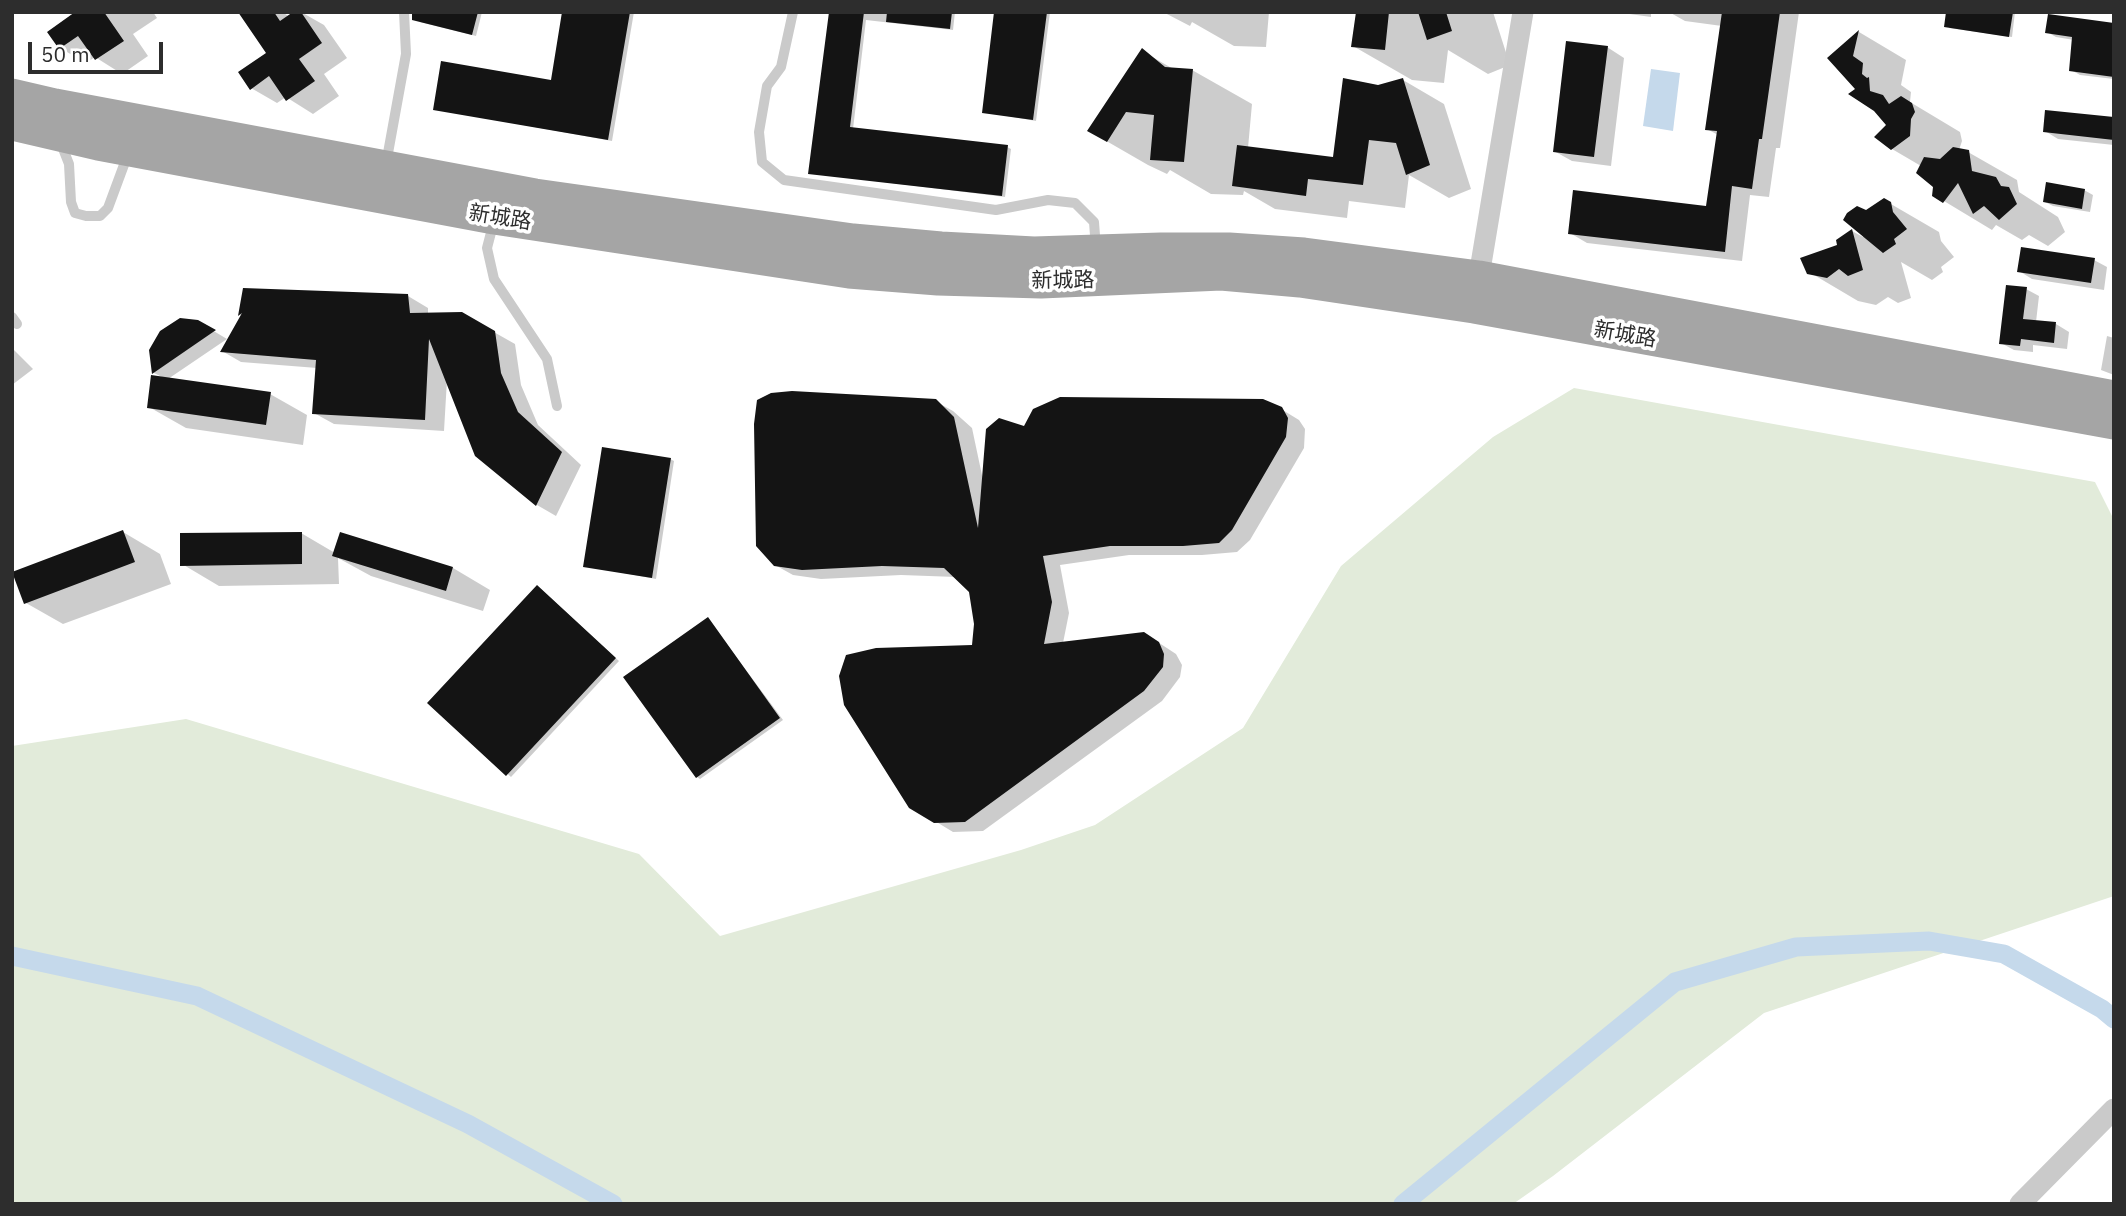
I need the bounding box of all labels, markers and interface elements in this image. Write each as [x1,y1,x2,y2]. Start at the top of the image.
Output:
scale bar [32,28,166,72]
text: 50 m [41,40,90,68]
street label: 新城路 [467,201,533,235]
street label: 新城路 [1031,268,1095,294]
street label: 新城路 [1592,317,1658,353]

